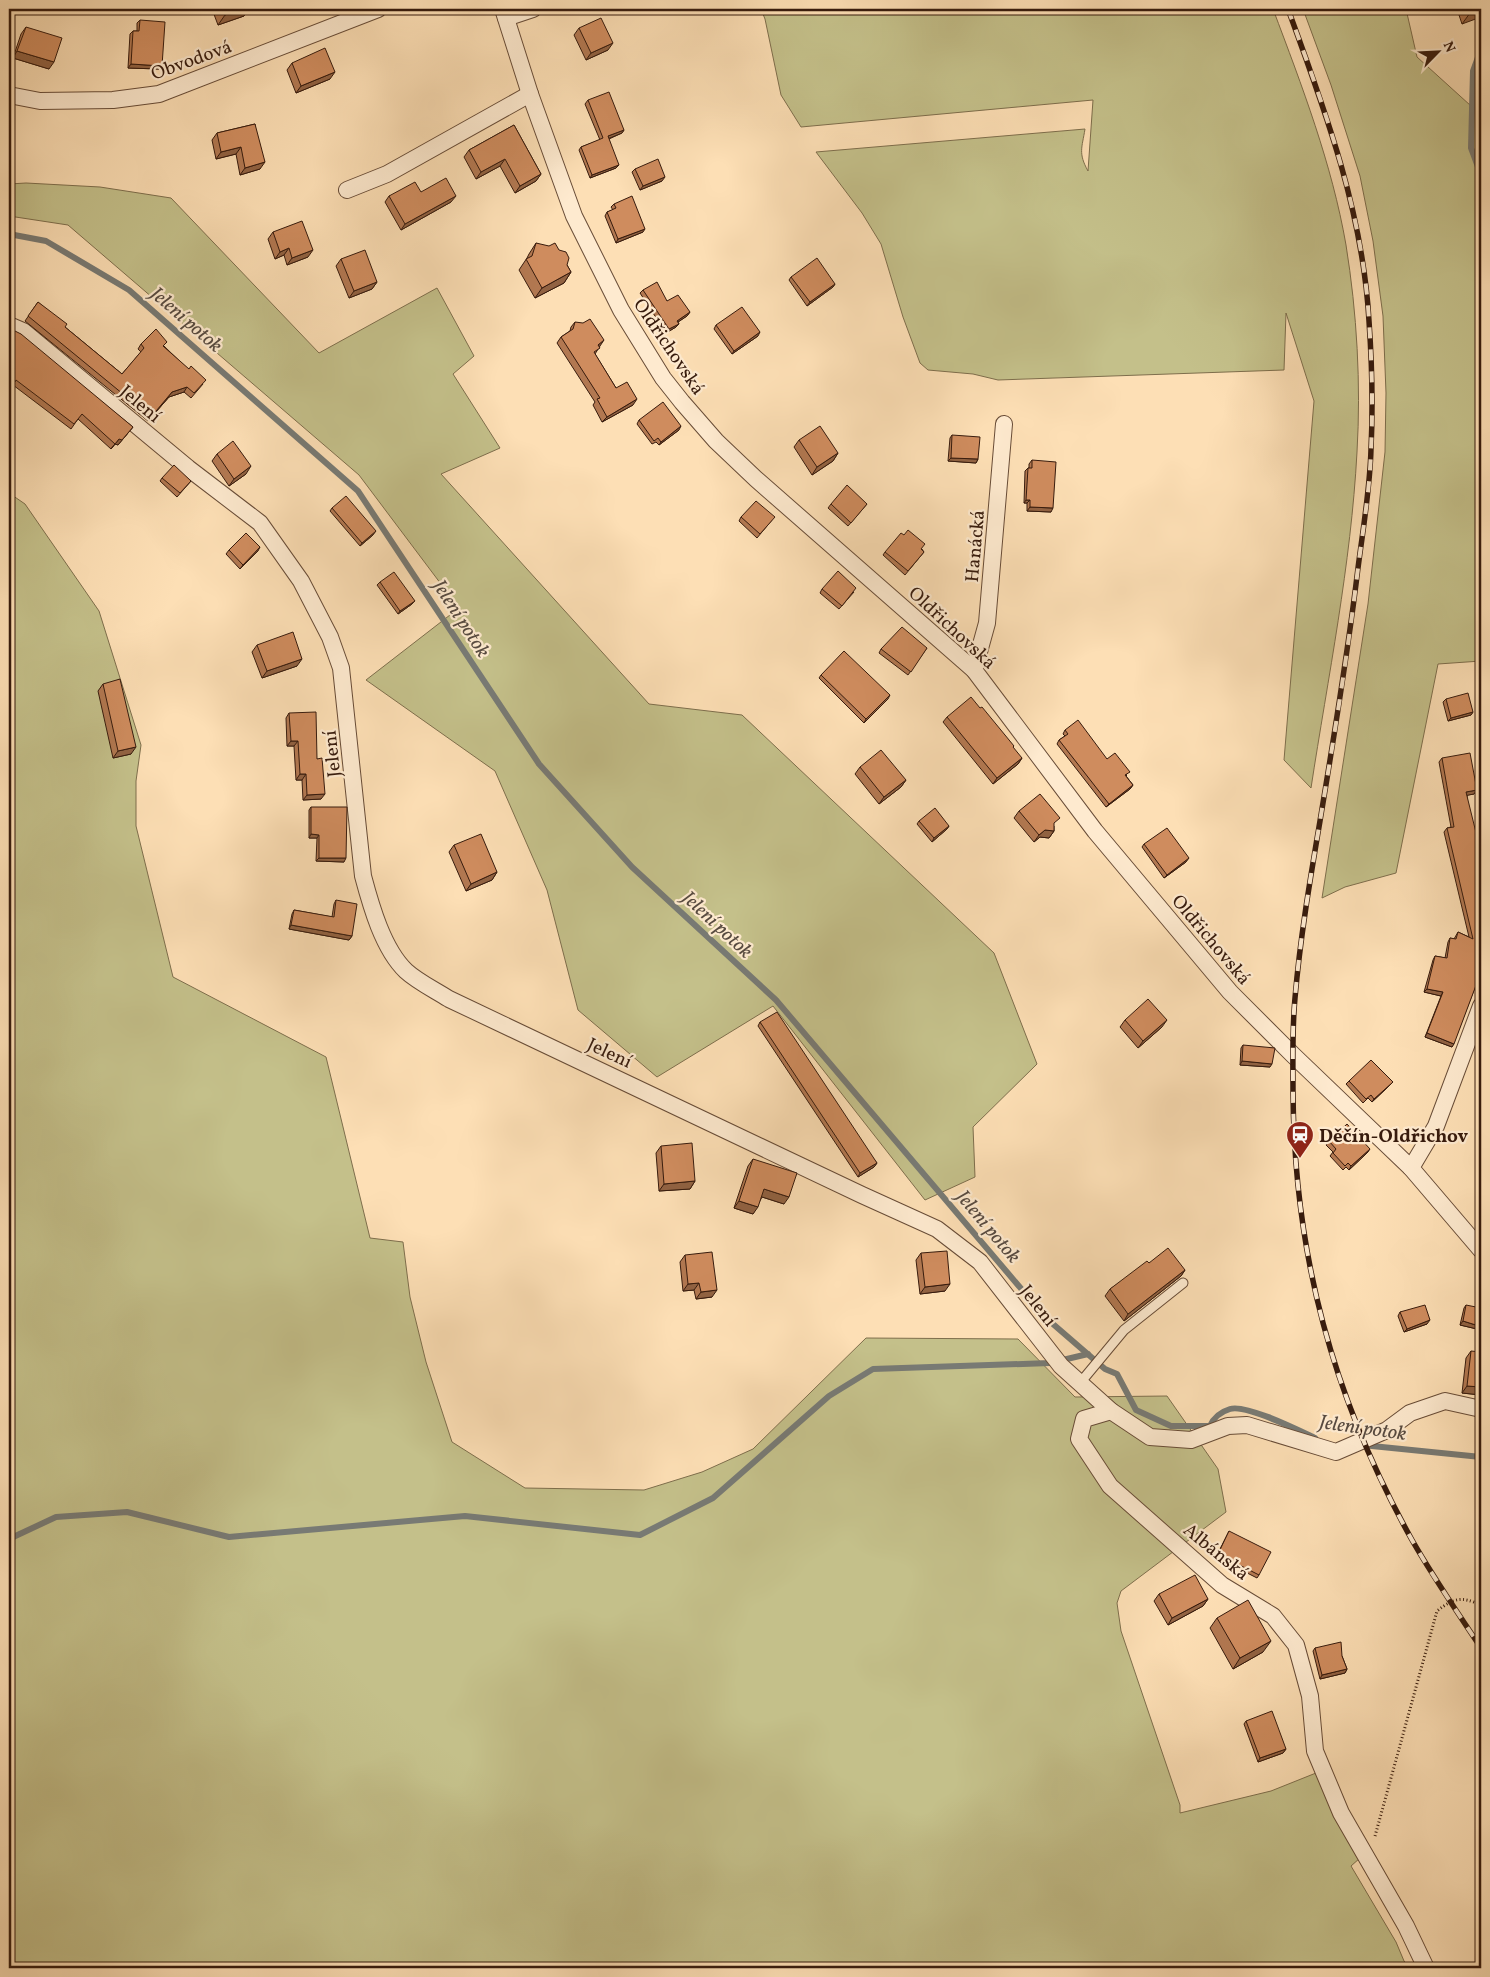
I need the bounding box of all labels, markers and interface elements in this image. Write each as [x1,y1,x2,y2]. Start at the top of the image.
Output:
north arrow [1412,28,1462,78]
street label: Obvodová [148,34,236,87]
text: N [1438,39,1459,56]
water label: Jelení potok [142,280,228,360]
street label: Oldřichovská [626,294,710,400]
street label: Jelení [113,379,166,430]
street label: Hanácká [960,509,992,583]
water label: Jelení potok [424,573,496,664]
street label: Oldřichovská [902,581,1001,676]
street label: Jelení [318,729,348,779]
water label: Jelení potok [673,884,758,966]
street label: Oldřichovská [1165,889,1256,991]
street label: Jelení [582,1032,636,1076]
station icon: Děčín-Oldřichov [1285,1120,1315,1159]
place label: Děčín-Oldřichov [1319,1124,1469,1150]
water label: Jelení potok [947,1183,1026,1270]
street label: Jelení [1013,1280,1062,1333]
water label: Jelení potok [1315,1409,1408,1449]
street label: Albánská [1177,1518,1254,1587]

